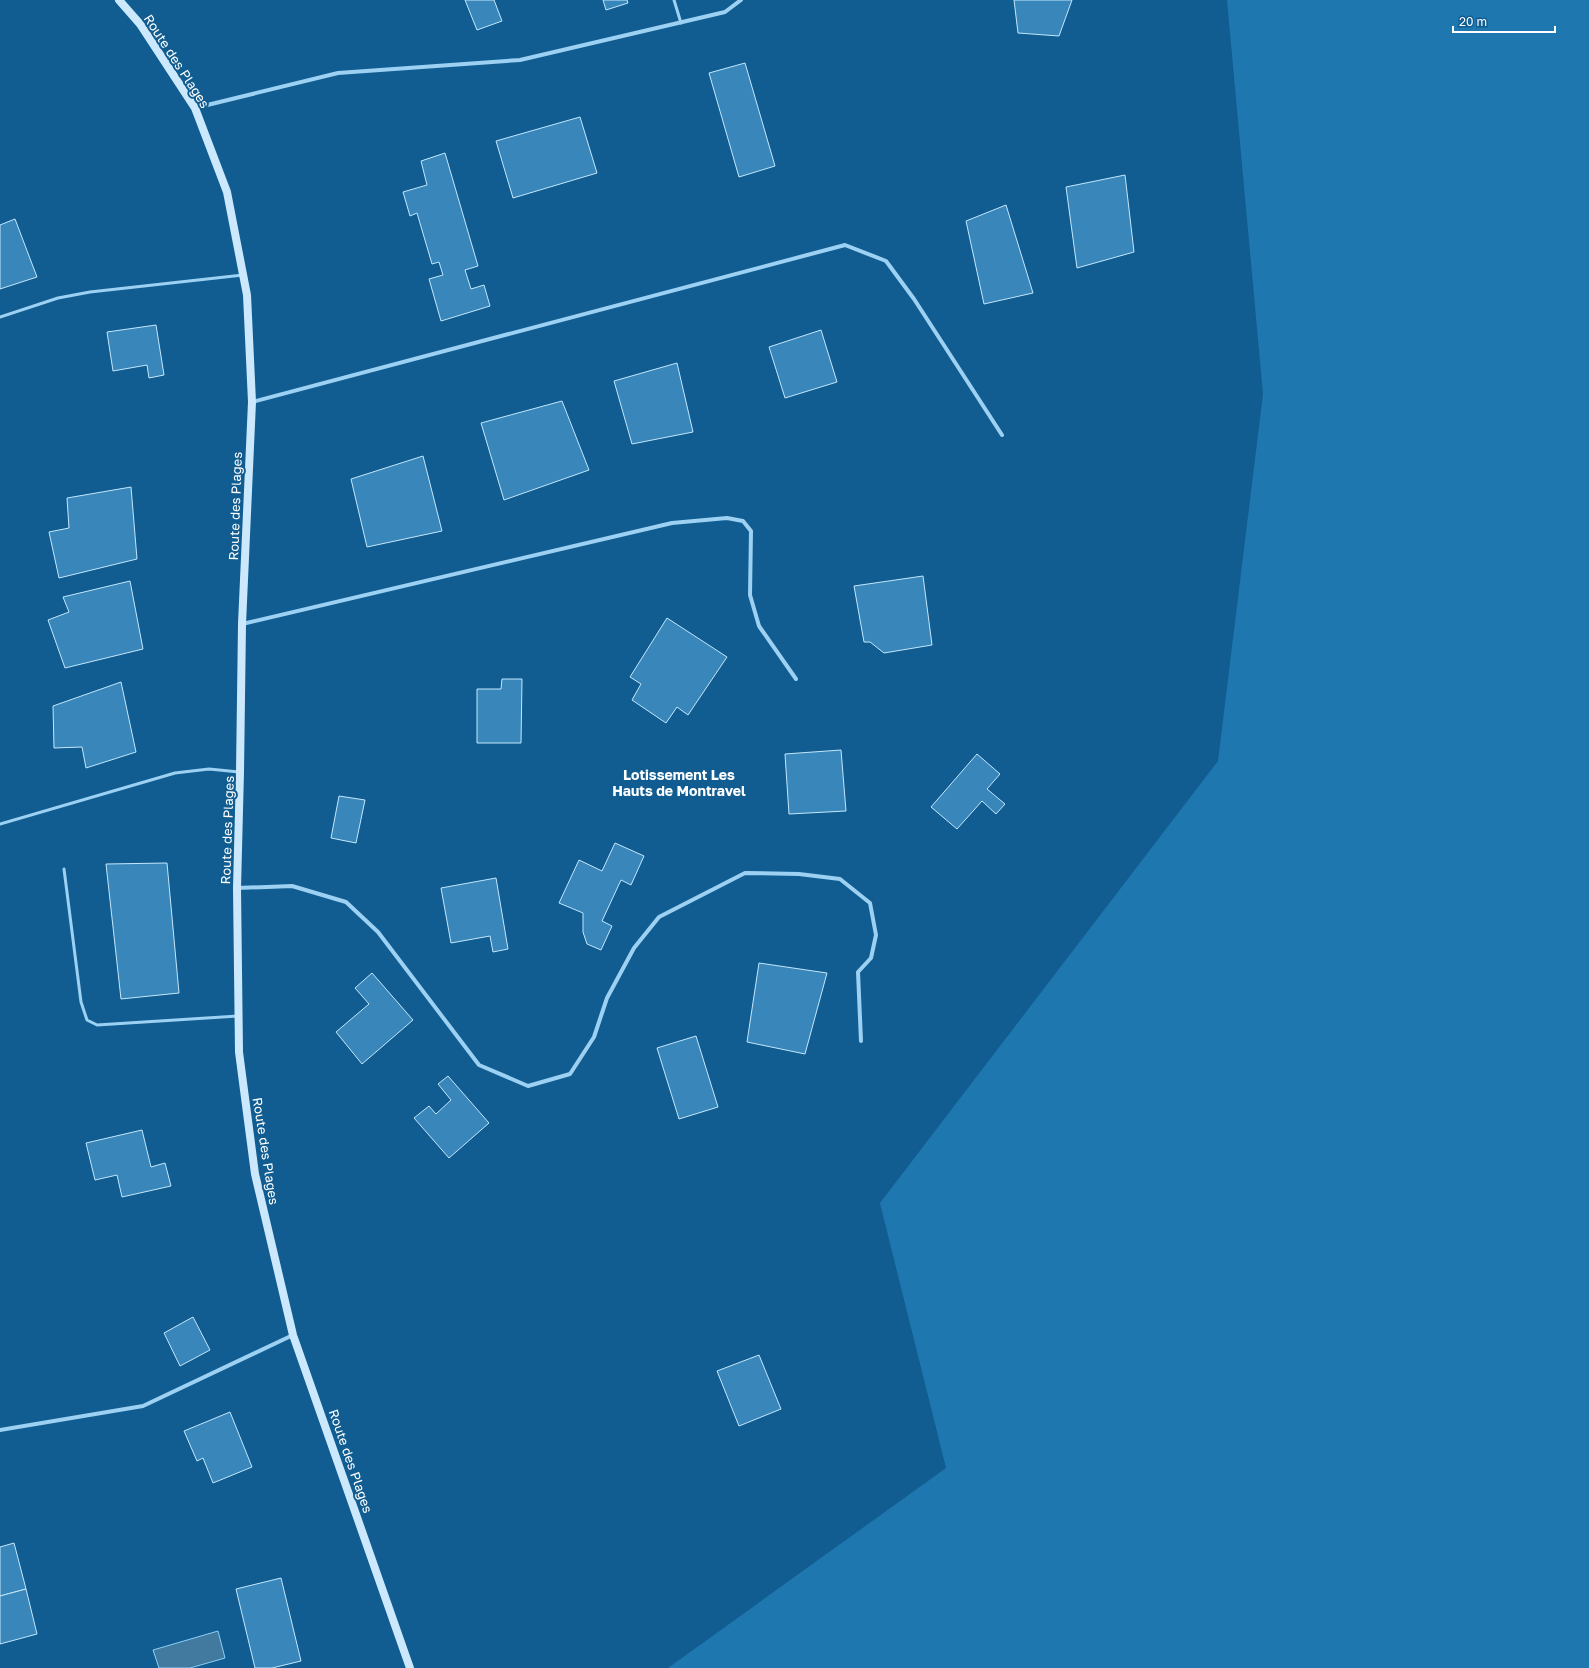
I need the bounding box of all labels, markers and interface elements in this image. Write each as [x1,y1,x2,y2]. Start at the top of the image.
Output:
scale bar [1453,8,1555,34]
street label: Route des Plages [141,11,213,111]
text: 20 m [1459,14,1487,29]
street label: Route des Plages [225,451,245,560]
district label: Lotissement Les Hauts de Montravel [612,766,746,799]
street label: Route des Plages [217,775,237,884]
street label: Route des Plages [250,1096,282,1206]
street label: Route des Plages [326,1407,376,1515]

